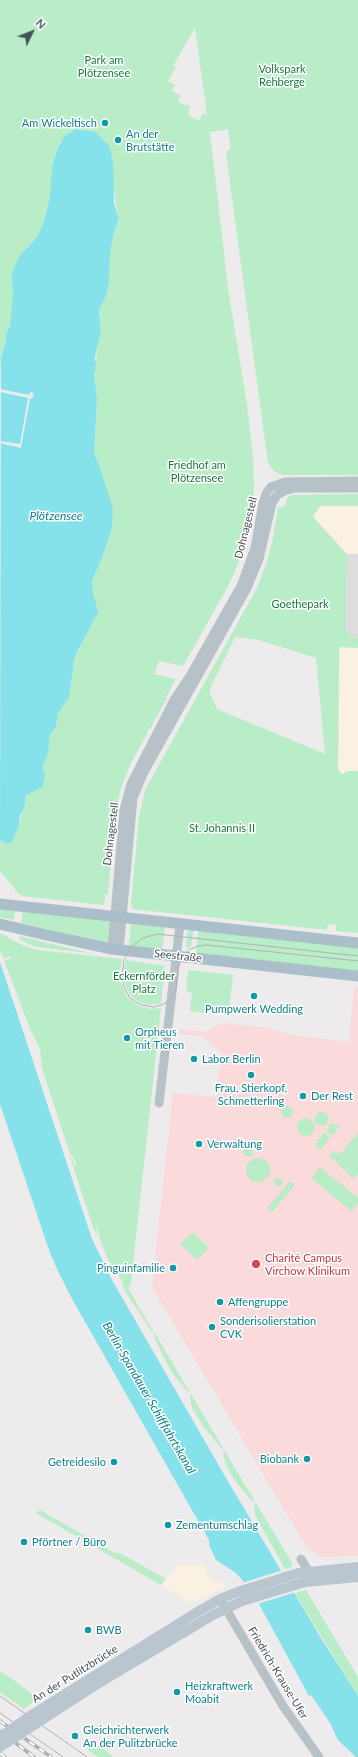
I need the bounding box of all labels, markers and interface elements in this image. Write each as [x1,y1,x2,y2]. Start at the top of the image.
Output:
north arrow [12,12,52,52]
text: N [33,16,49,31]
park label: Park am Plötzensee [78,53,130,79]
park label: Volkspark Rehberge [258,62,306,88]
place label: Am Wickeltisch [22,116,97,130]
marker: Am Wickeltisch [100,118,110,128]
place label: An der Brutstätte [126,127,174,153]
marker: An der Brutstätte [113,135,123,145]
park label: Friedhof am Plötzensee [168,458,226,484]
street label: Dohnagestell [232,496,260,560]
water label: Plötzensee [29,509,83,523]
park label: Goethepark [271,597,329,611]
street label: Dohnagestell [101,802,121,866]
park label: St. Johannis II [189,821,255,835]
street label: Seestraße [154,947,202,965]
park label: Eckernförder Platz [113,969,175,995]
marker: Pumpwerk Wedding [249,991,259,1001]
place label: Pumpwerk Wedding [205,1002,303,1016]
place label: Orpheus mit Tieren [135,1025,184,1051]
marker: Orpheus mit Tieren [122,1033,132,1043]
place label: Labor Berlin [202,1052,261,1066]
marker: Labor Berlin [189,1054,199,1064]
marker: Frau, Stierkopf, Schmetterling [246,1070,256,1080]
place label: Frau, Stierkopf, Schmetterling [215,1081,287,1107]
place label: Der Rest [311,1089,353,1103]
marker: Der Rest [298,1091,308,1101]
place label: Verwaltung [207,1137,262,1151]
marker: Verwaltung [194,1139,204,1149]
place label: Charité Campus Virchow Klinikum [265,1251,350,1277]
marker: Charité Campus Virchow Klinikum [250,1258,262,1270]
place label: Pinguinfamilie [97,1261,165,1275]
marker: Pinguinfamilie [168,1263,178,1273]
place label: Affengruppe [228,1295,288,1309]
marker: Affengruppe [215,1297,225,1307]
place label: Sonderisolierstation CVK [220,1314,316,1340]
water label: Berlin-Spandauer Schifffahrtskanal [99,1319,199,1477]
marker: Sonderisolierstation CVK [207,1322,217,1332]
place label: Biobank [260,1452,299,1466]
marker: Biobank [302,1454,312,1464]
place label: Getreidesilo [48,1455,106,1469]
marker: Getreidesilo [109,1457,119,1467]
place label: Zementumschlag [176,1518,258,1532]
marker: Zementumschlag [163,1520,173,1530]
place label: Pförtner / Büro [32,1535,106,1549]
marker: Pförtner / Büro [19,1537,29,1547]
place label: BWB [96,1623,122,1637]
street label: Friedrich-Krause-Ufer [245,1624,311,1722]
marker: BWB [83,1625,93,1635]
street label: An der Putlitzbrücke [30,1642,120,1706]
place label: Heizkraftwerk Moabit [185,1679,253,1705]
marker: Heizkraftwerk Moabit [172,1687,182,1697]
place label: Gleichrichterwerk An der Pulitzbrücke [83,1723,178,1749]
marker: Gleichrichterwerk An der Pulitzbrücke [70,1731,80,1741]

